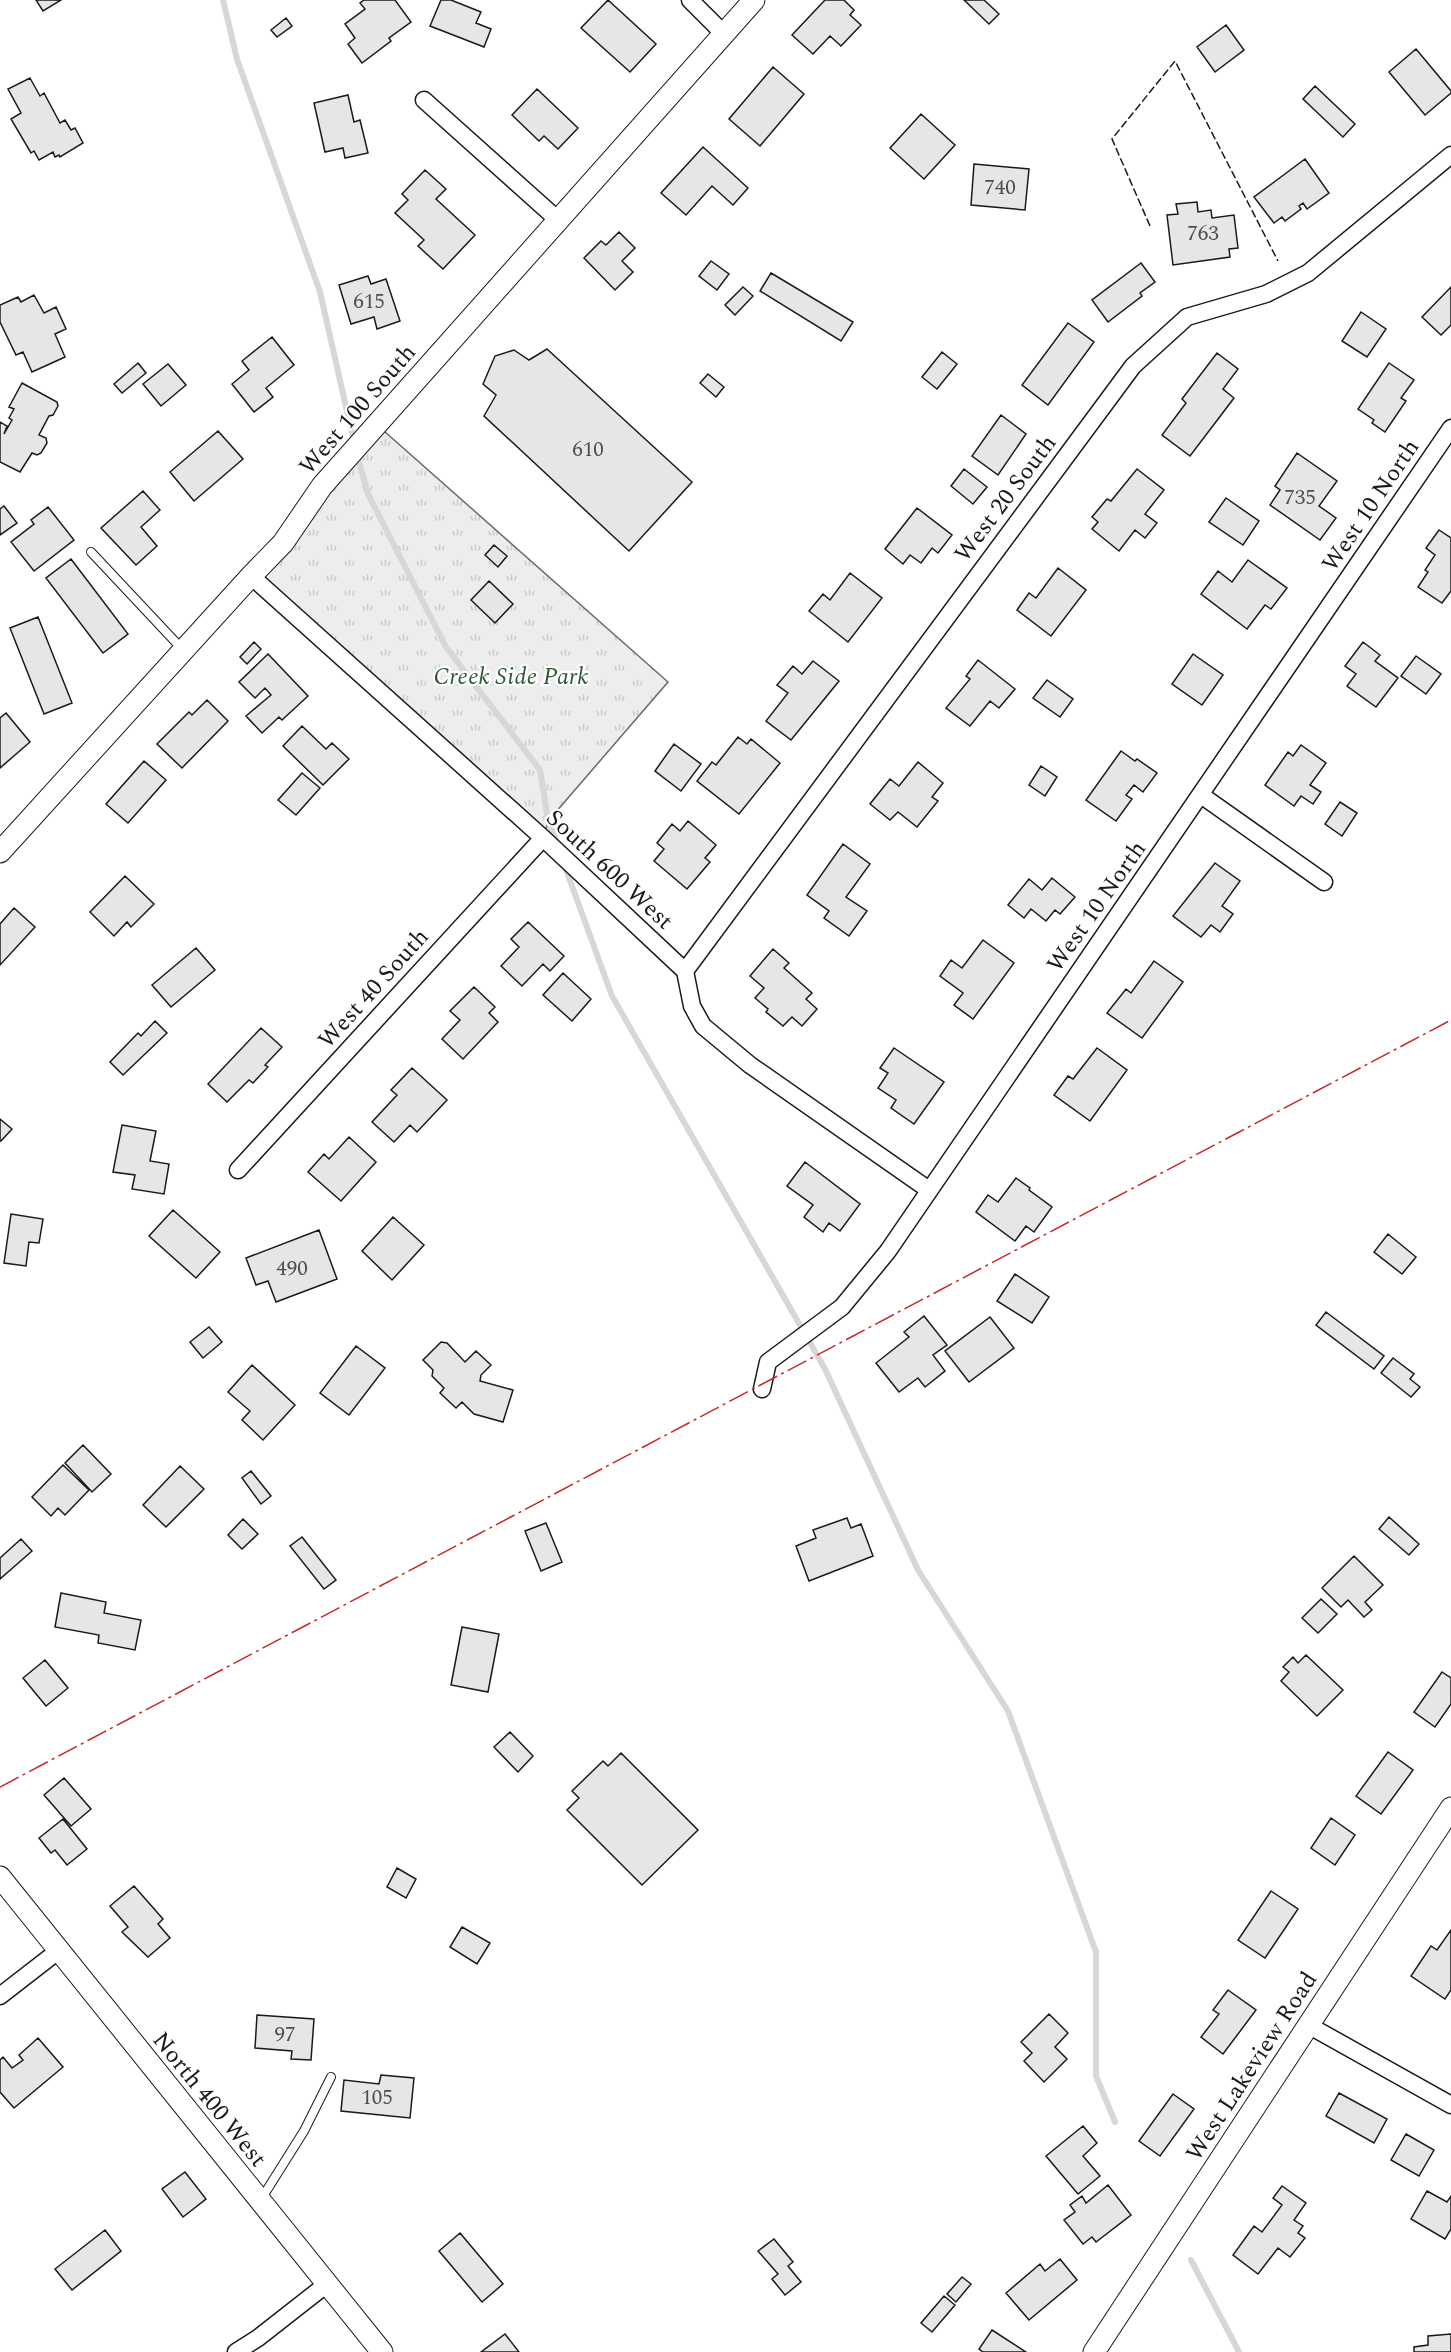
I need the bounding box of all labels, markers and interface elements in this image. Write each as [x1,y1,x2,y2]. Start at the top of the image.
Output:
house number: 740 [984,172,1016,204]
house number: 763 [1187,218,1219,250]
house number: 615 [353,286,385,318]
street label: West 100 South [291,336,425,483]
street label: West 20 South [946,427,1066,570]
street label: West 10 North [1313,432,1429,579]
house number: 610 [572,434,604,466]
house number: 735 [1284,482,1316,514]
park label: Creek Side Park [434,659,589,695]
street label: South 600 West [537,801,681,939]
street label: West 10 North [1038,833,1156,980]
street label: West 40 South [310,920,438,1057]
house number: 490 [276,1253,308,1285]
street label: West Lakeview Road [1177,1965,1327,2168]
house number: 97 [275,2019,296,2051]
street label: North 400 West [143,2024,275,2175]
house number: 105 [361,2082,393,2114]

